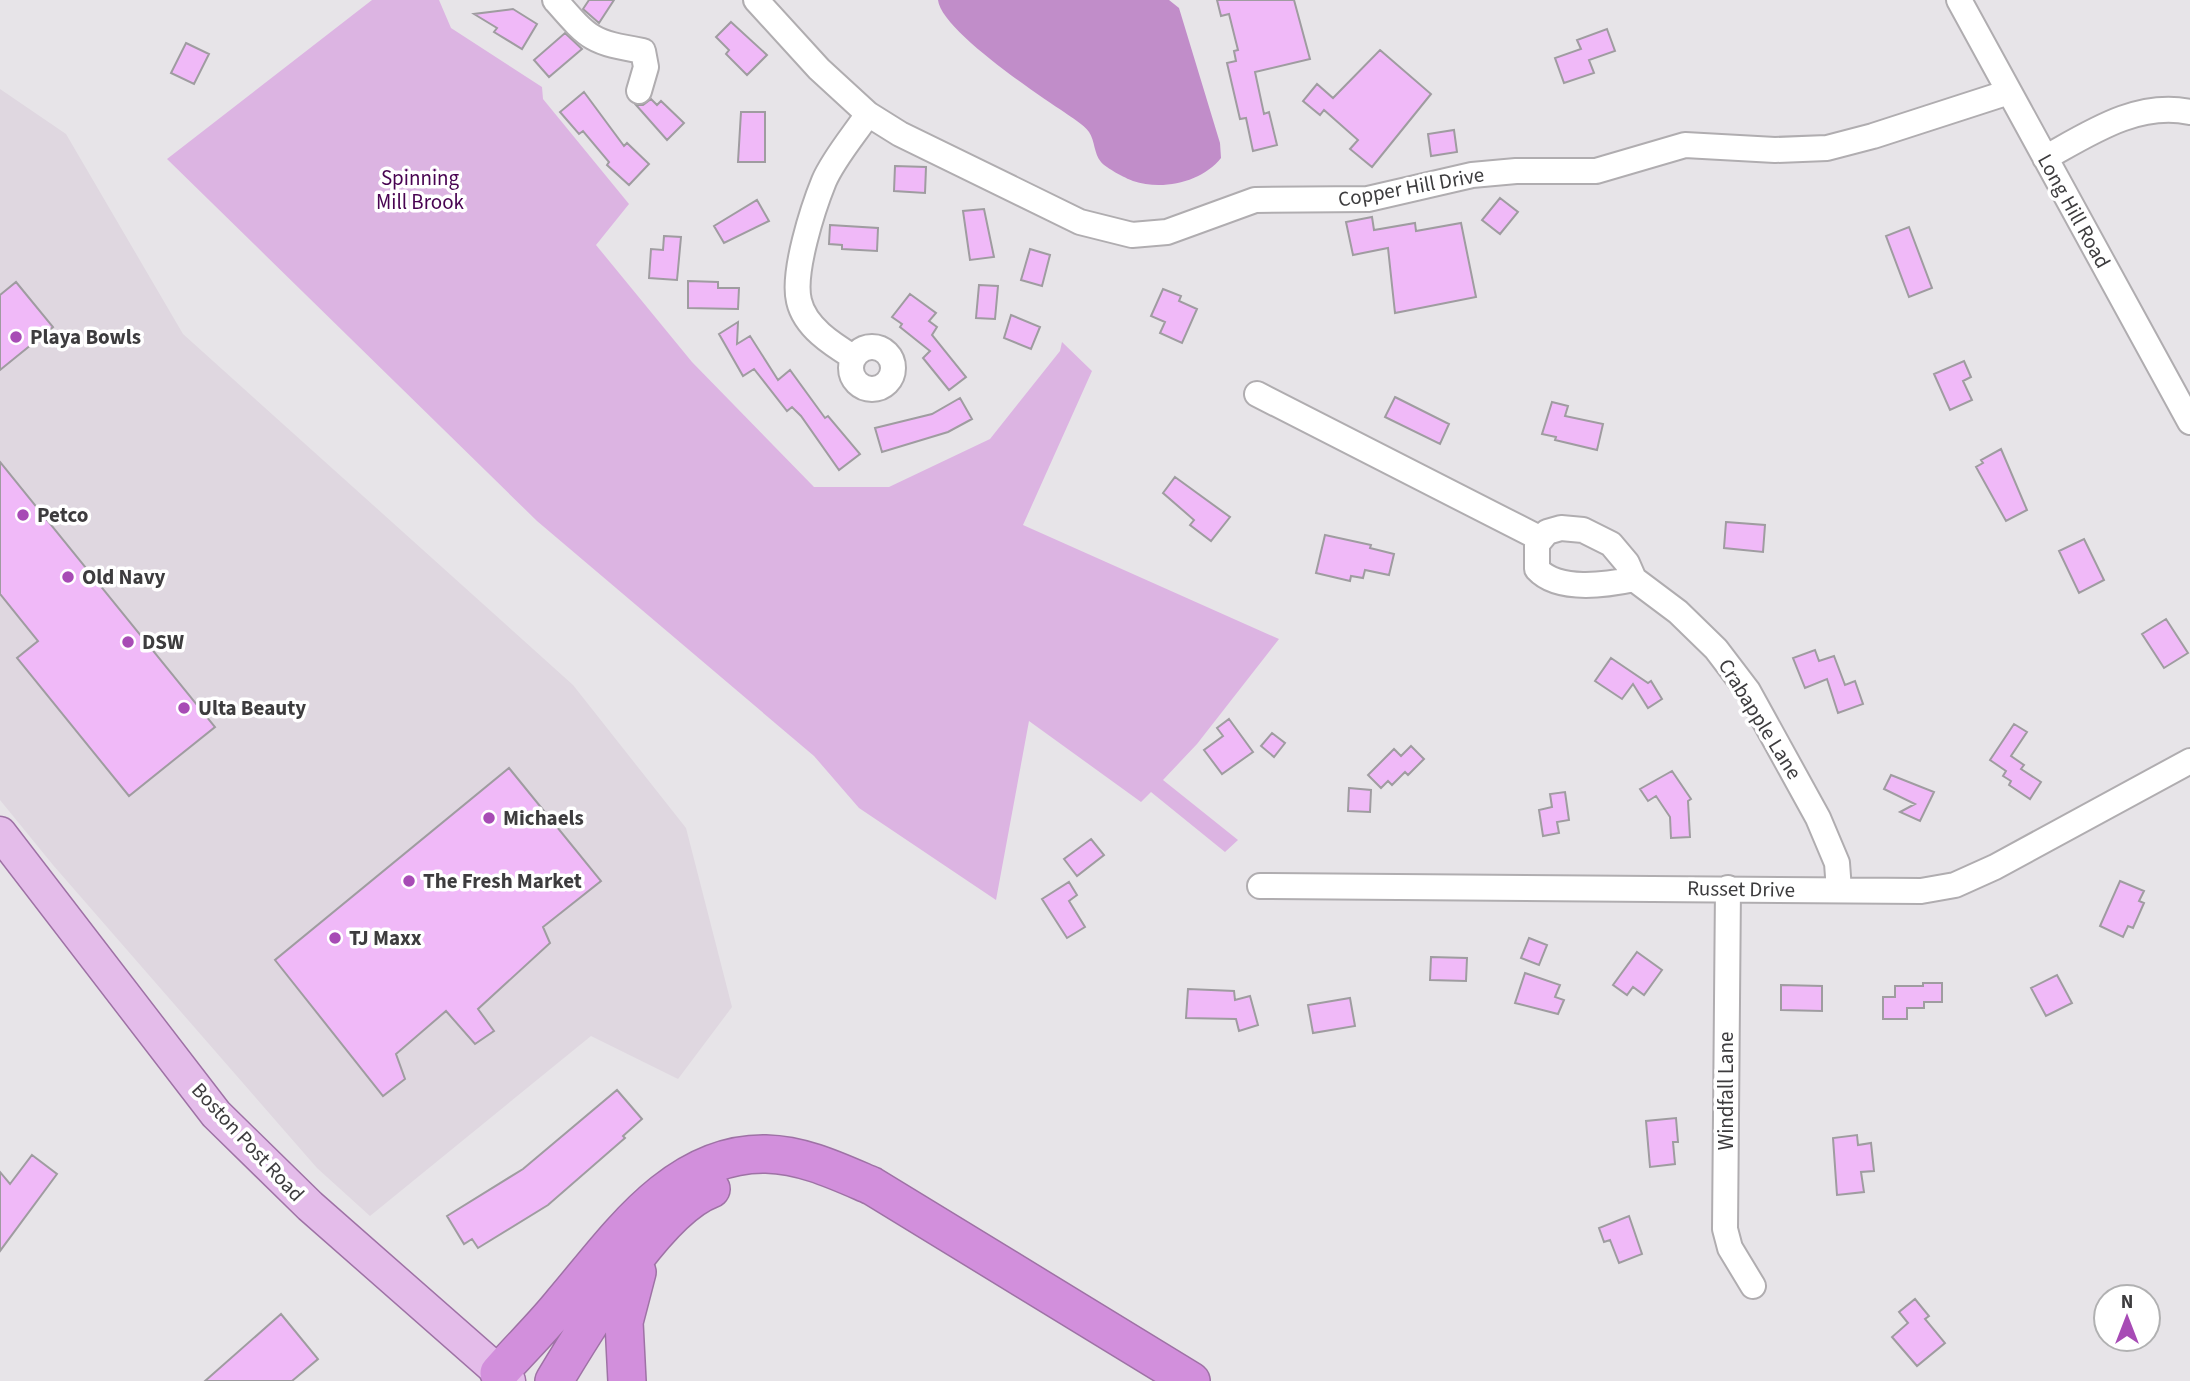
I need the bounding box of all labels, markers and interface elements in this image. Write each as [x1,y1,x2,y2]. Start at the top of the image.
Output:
street label: Long Hill Road [2030,148,2118,274]
street label: Copper Hill Drive [1336,159,1486,215]
park label: Spinning Mill Brook [376,163,465,217]
place label: Playa Bowls [30,322,141,352]
marker: Playa Bowls [8,329,24,345]
place label: Petco [37,500,88,530]
marker: Petco [15,507,31,523]
place label: Old Navy [82,562,166,592]
marker: Old Navy [60,569,76,585]
place label: DSW [142,627,184,657]
marker: DSW [120,634,136,650]
street label: Crabapple Lane [1711,653,1809,785]
place label: Ulta Beauty [198,693,306,723]
marker: Ulta Beauty [176,700,192,716]
place label: Michaels [503,803,584,833]
marker: Michaels [481,810,497,826]
place label: The Fresh Market [423,866,582,896]
marker: The Fresh Market [401,873,417,889]
street label: Russet Drive [1687,873,1795,905]
place label: TJ Maxx [349,923,422,953]
marker: TJ Maxx [327,930,343,946]
street label: Windfall Lane [1711,1032,1741,1150]
street label: Boston Post Road [185,1076,311,1208]
north arrow [2092,1283,2162,1353]
text: N [2121,1289,2133,1316]

